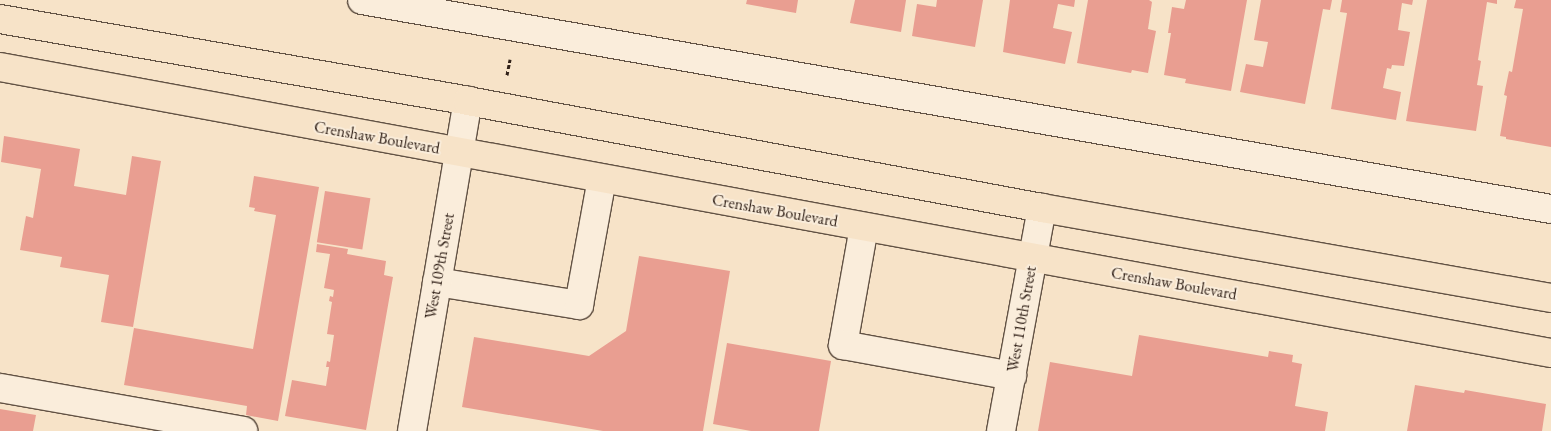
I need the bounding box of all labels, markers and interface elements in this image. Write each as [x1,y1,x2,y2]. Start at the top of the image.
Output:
street label: Crenshaw Boulevard [313,117,441,159]
street label: Crenshaw Boulevard [711,190,839,232]
street label: West 109th Street [421,211,459,321]
street label: Crenshaw Boulevard [1110,263,1238,305]
street label: West 110th Street [1003,264,1041,374]

